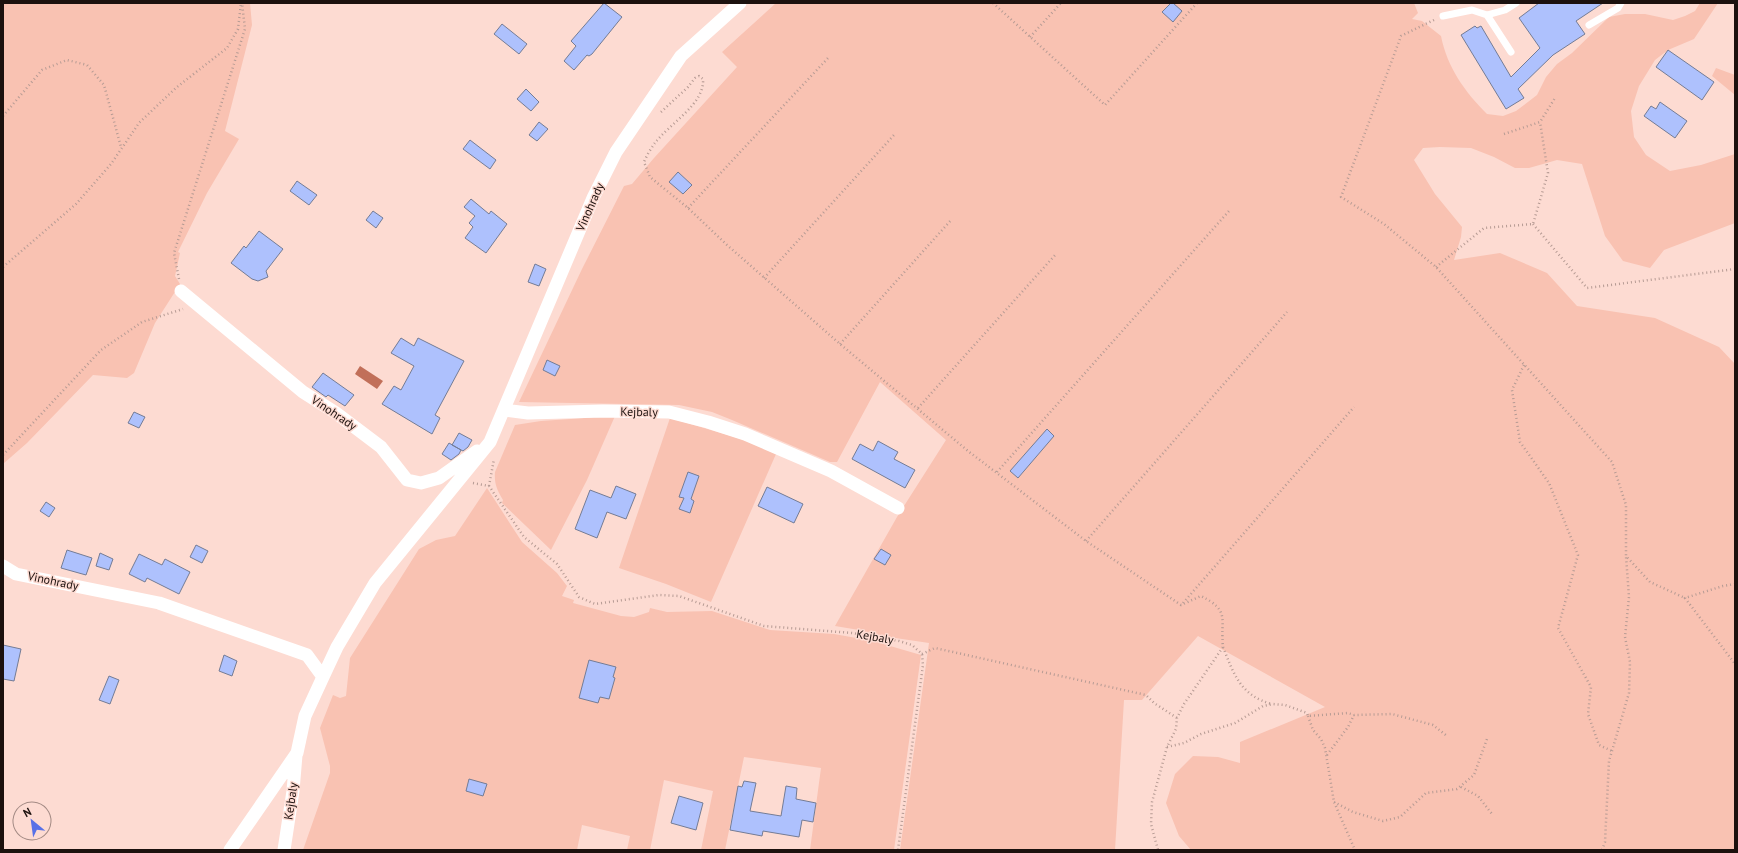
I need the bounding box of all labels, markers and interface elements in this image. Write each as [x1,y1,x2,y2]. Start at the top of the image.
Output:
street label: Vinohrady [572,180,607,234]
street label: Vinohrady [308,391,360,433]
street label: Kejbaly [620,404,658,419]
street label: Vinohrady [25,568,80,593]
street label: Kejbaly [855,626,895,647]
street label: Kejbaly [280,781,301,821]
north arrow [12,801,52,841]
text: N [21,804,34,820]

